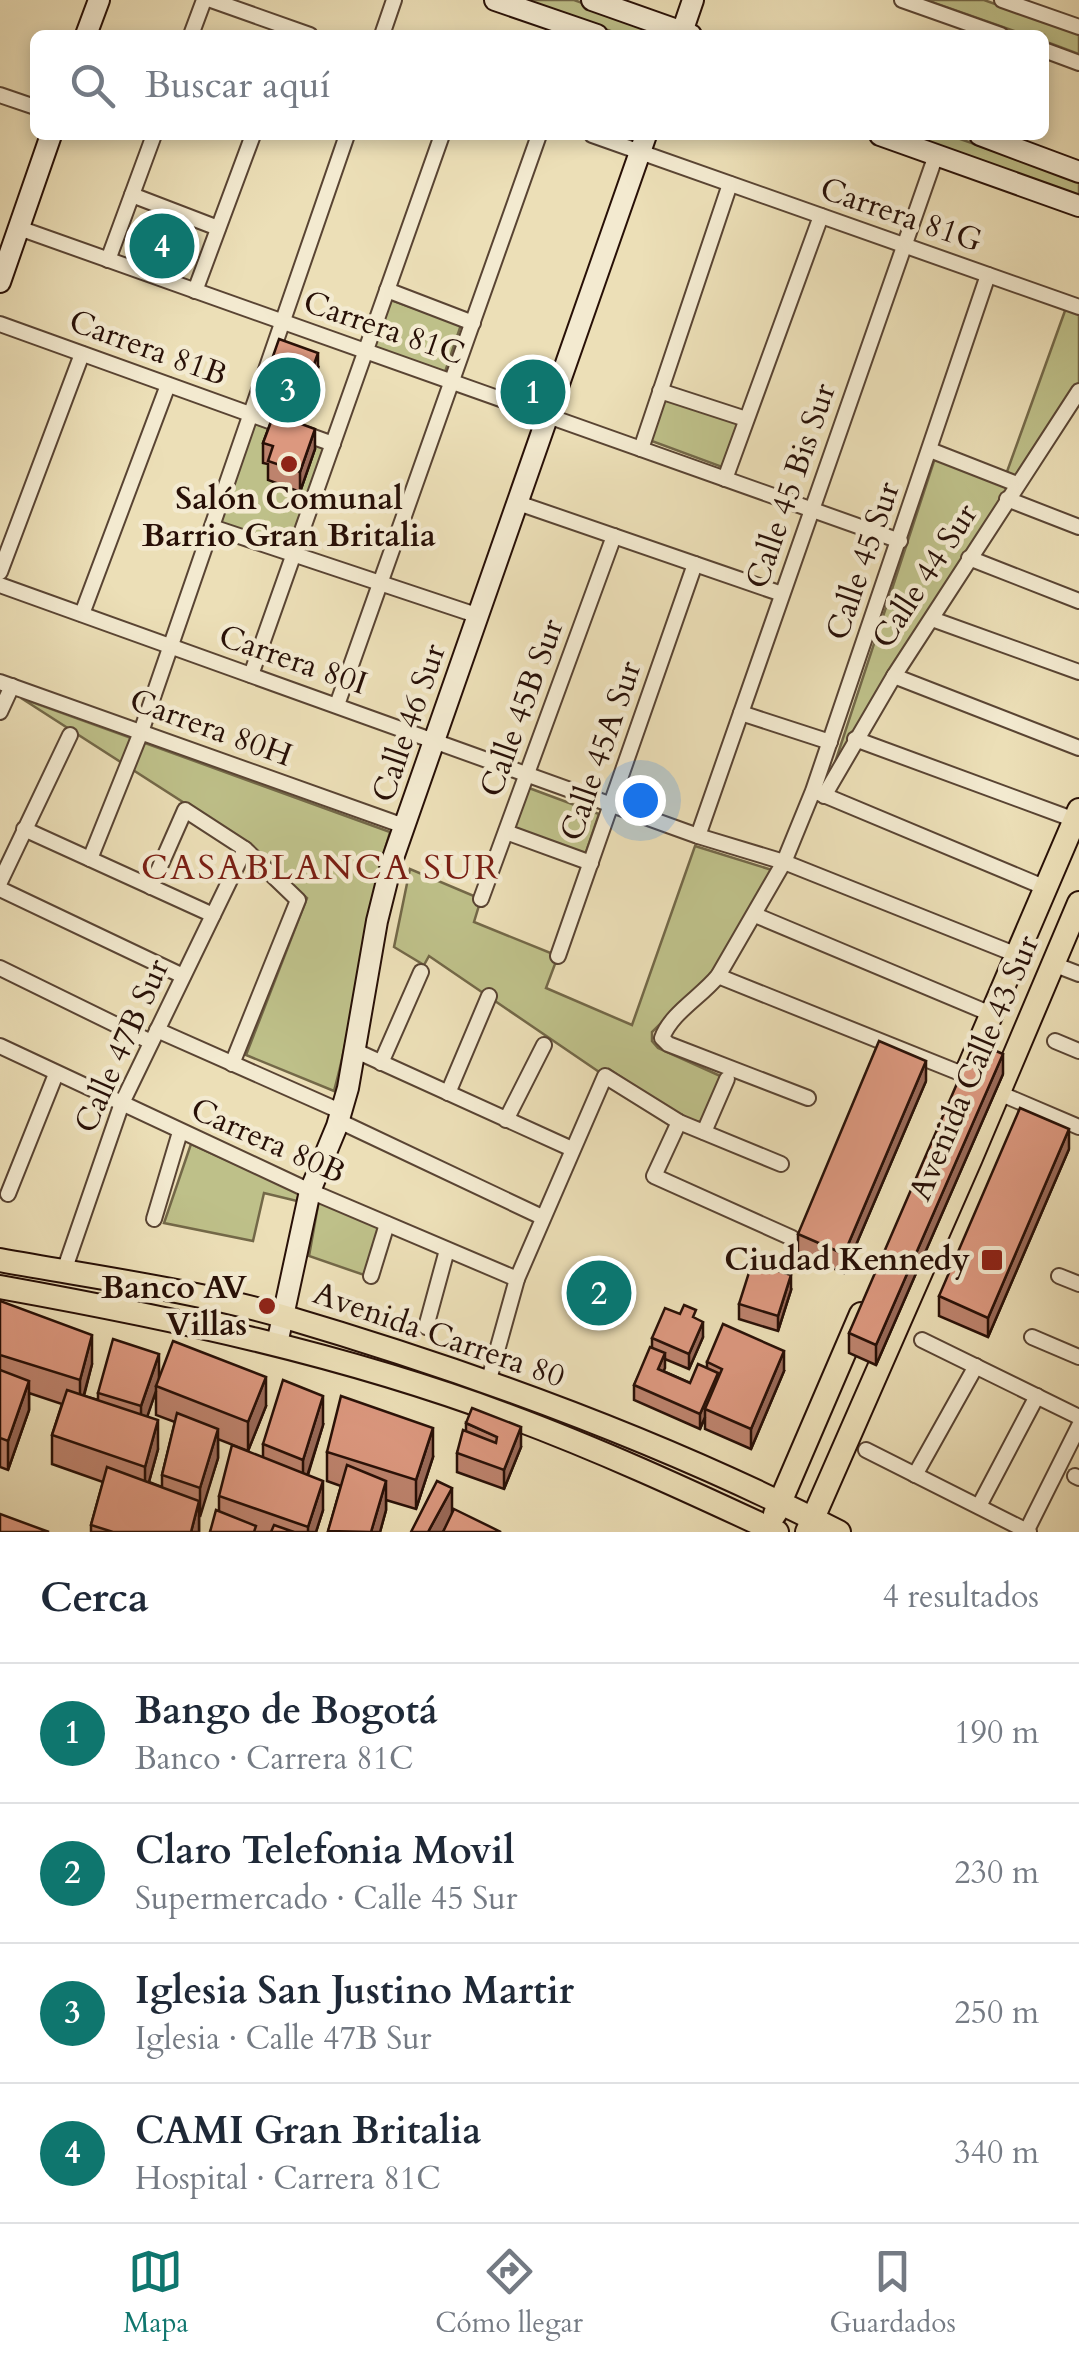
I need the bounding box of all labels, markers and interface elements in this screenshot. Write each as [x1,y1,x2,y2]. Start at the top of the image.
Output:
search box [30,30,1049,140]
icon: search [65,58,120,113]
text: Buscar aquí [145,59,331,111]
street label: Carrera 81G [814,167,988,263]
pin: 4 [130,208,194,284]
street label: Carrera 81C [298,280,470,376]
street label: Carrera 81B [63,299,233,397]
pin: 3 [256,352,320,428]
pin: 1 [500,354,566,430]
street label: Calle 45 Bis Sur [735,377,847,595]
marker: Salón Comunal Barrio Gran Britalia [278,453,300,475]
street label: Calle 45 Sur [815,476,911,646]
place label: Salón Comunal Barrio Gran Britalia [142,477,436,558]
street label: Calle 44 Sur [862,495,988,657]
street label: Calle 45B Sur [470,613,575,803]
street label: Carrera 80I [213,614,373,706]
street label: Calle 46 Sur [361,638,457,808]
street label: Calle 45A Sur [550,655,652,847]
street label: Carrera 80H [124,678,298,778]
your location [615,775,666,826]
district label: CASABLANCA SUR [141,844,501,892]
street label: Avenida Calle 43 Sur [898,928,1050,1208]
street label: Calle 47B Sur [64,952,180,1140]
street label: Carrera 80B [184,1087,352,1195]
place label: Ciudad Kennedy [724,1238,970,1282]
marker: Ciudad Kennedy [979,1247,1005,1273]
pin: 2 [566,1256,632,1330]
place label: Banco AV Villas [101,1266,247,1347]
street label: Avenida Carrera 80 [307,1271,571,1399]
marker: Banco AV Villas [256,1295,278,1317]
text: Cerca [40,1569,149,1626]
text: 4 resultados [882,1575,1039,1619]
text: Bango de Bogotá [135,1685,438,1737]
text: 1 [64,1711,81,1755]
text: 190 m [954,1711,1039,1755]
text: Banco · Carrera 81C [135,1737,413,1781]
text: Claro Telefonia Movil [135,1825,514,1877]
text: 2 [64,1851,81,1895]
text: 230 m [954,1851,1039,1895]
text: Supermercado · Calle 45 Sur [135,1877,518,1921]
text: Iglesia San Justino Martir [135,1965,574,2017]
text: 3 [64,1991,81,2035]
text: 250 m [954,1991,1039,2035]
text: Iglesia · Calle 47B Sur [135,2017,431,2061]
text: CAMI Gran Britalia [135,2105,481,2157]
text: 4 [64,2131,81,2175]
text: 340 m [954,2131,1039,2175]
text: Hospital · Carrera 81C [135,2157,441,2201]
tab: Mapa [123,2244,189,2342]
tab: Cómo llegar [435,2244,583,2342]
tab: Guardados [830,2244,956,2342]

